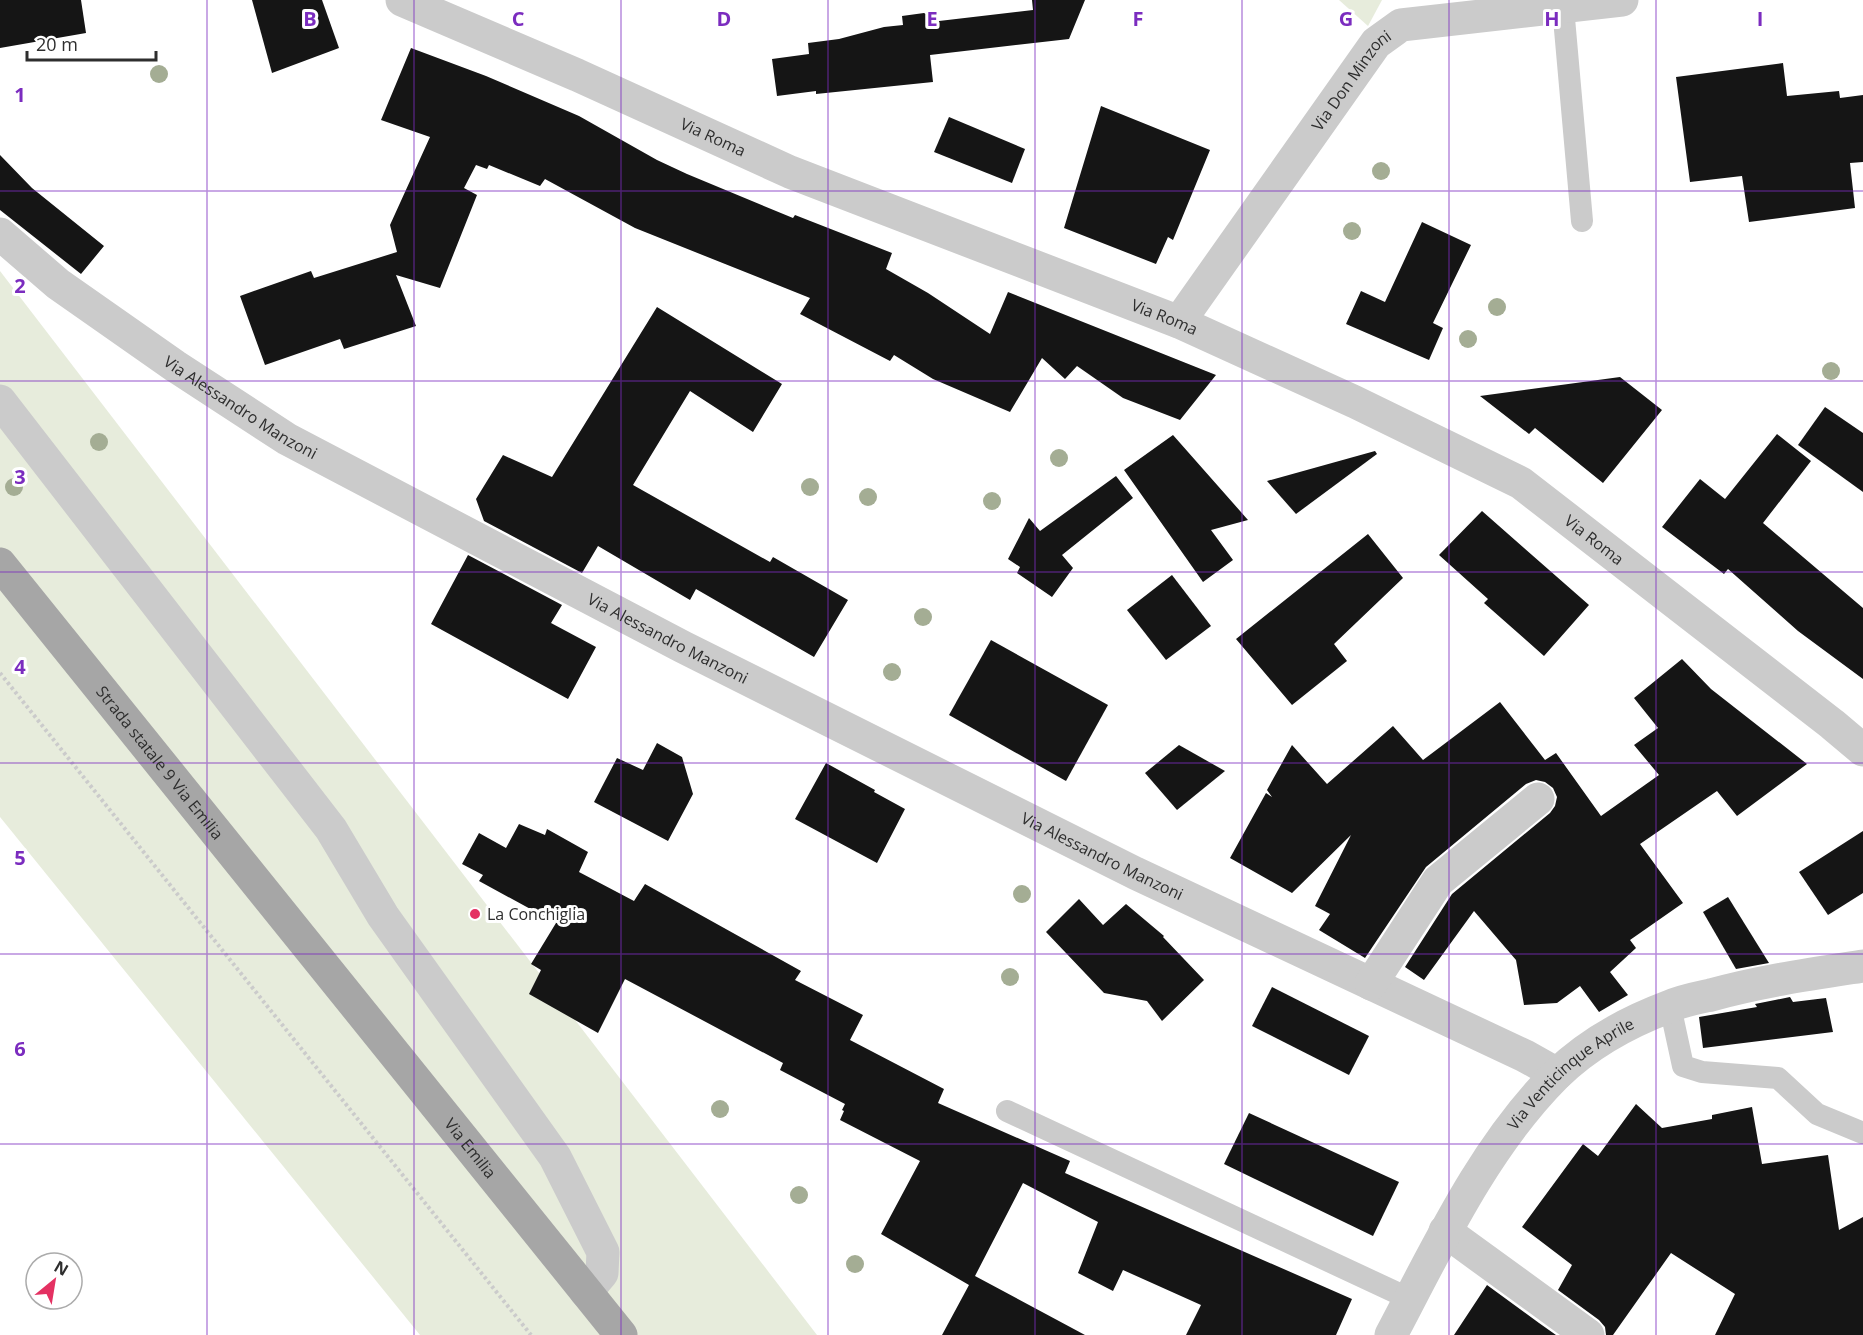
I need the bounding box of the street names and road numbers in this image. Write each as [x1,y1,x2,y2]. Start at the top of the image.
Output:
street label: Via Don Minzoni [1306,25,1395,135]
street label: Via Roma [677,113,749,161]
street label: Via Roma [1128,294,1201,340]
street label: Via Alessandro Manzoni [159,350,321,464]
street label: Via Roma [1560,510,1629,570]
street label: Via Alessandro Manzoni [584,588,752,689]
street label: Strada statale 9 Via Emilia [91,681,229,844]
street label: Via Alessandro Manzoni [1018,807,1187,905]
street label: Via Venticinque Aprile [1502,1013,1637,1134]
street label: Via Emilia [440,1113,501,1183]

